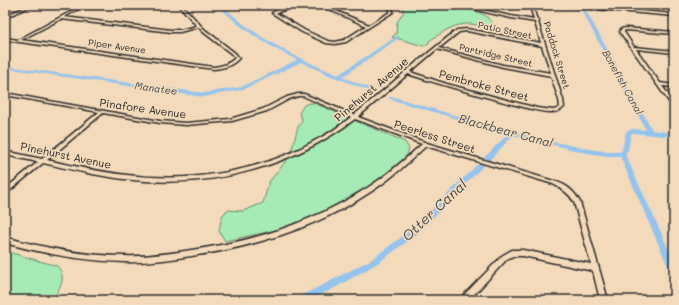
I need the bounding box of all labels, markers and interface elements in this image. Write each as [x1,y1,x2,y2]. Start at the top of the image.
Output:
street label: Patio Street [477,19,533,41]
street label: Paddock Street [542,20,572,90]
street label: Piper Avenue [88,37,146,55]
street label: Partridge Street [458,41,534,69]
water label: Bonefish Canal [599,47,647,117]
street label: Pinehurst Avenue [331,53,411,124]
street label: Pembroke Street [437,66,531,104]
water label: Manatee [134,78,178,98]
street label: Pinafore Avenue [99,94,188,122]
water label: Blackbear Canal [457,110,555,150]
street label: Peerless Street [392,116,478,156]
street label: Pinehurst Avenue [19,138,113,172]
water label: Otter Canal [397,175,471,245]

